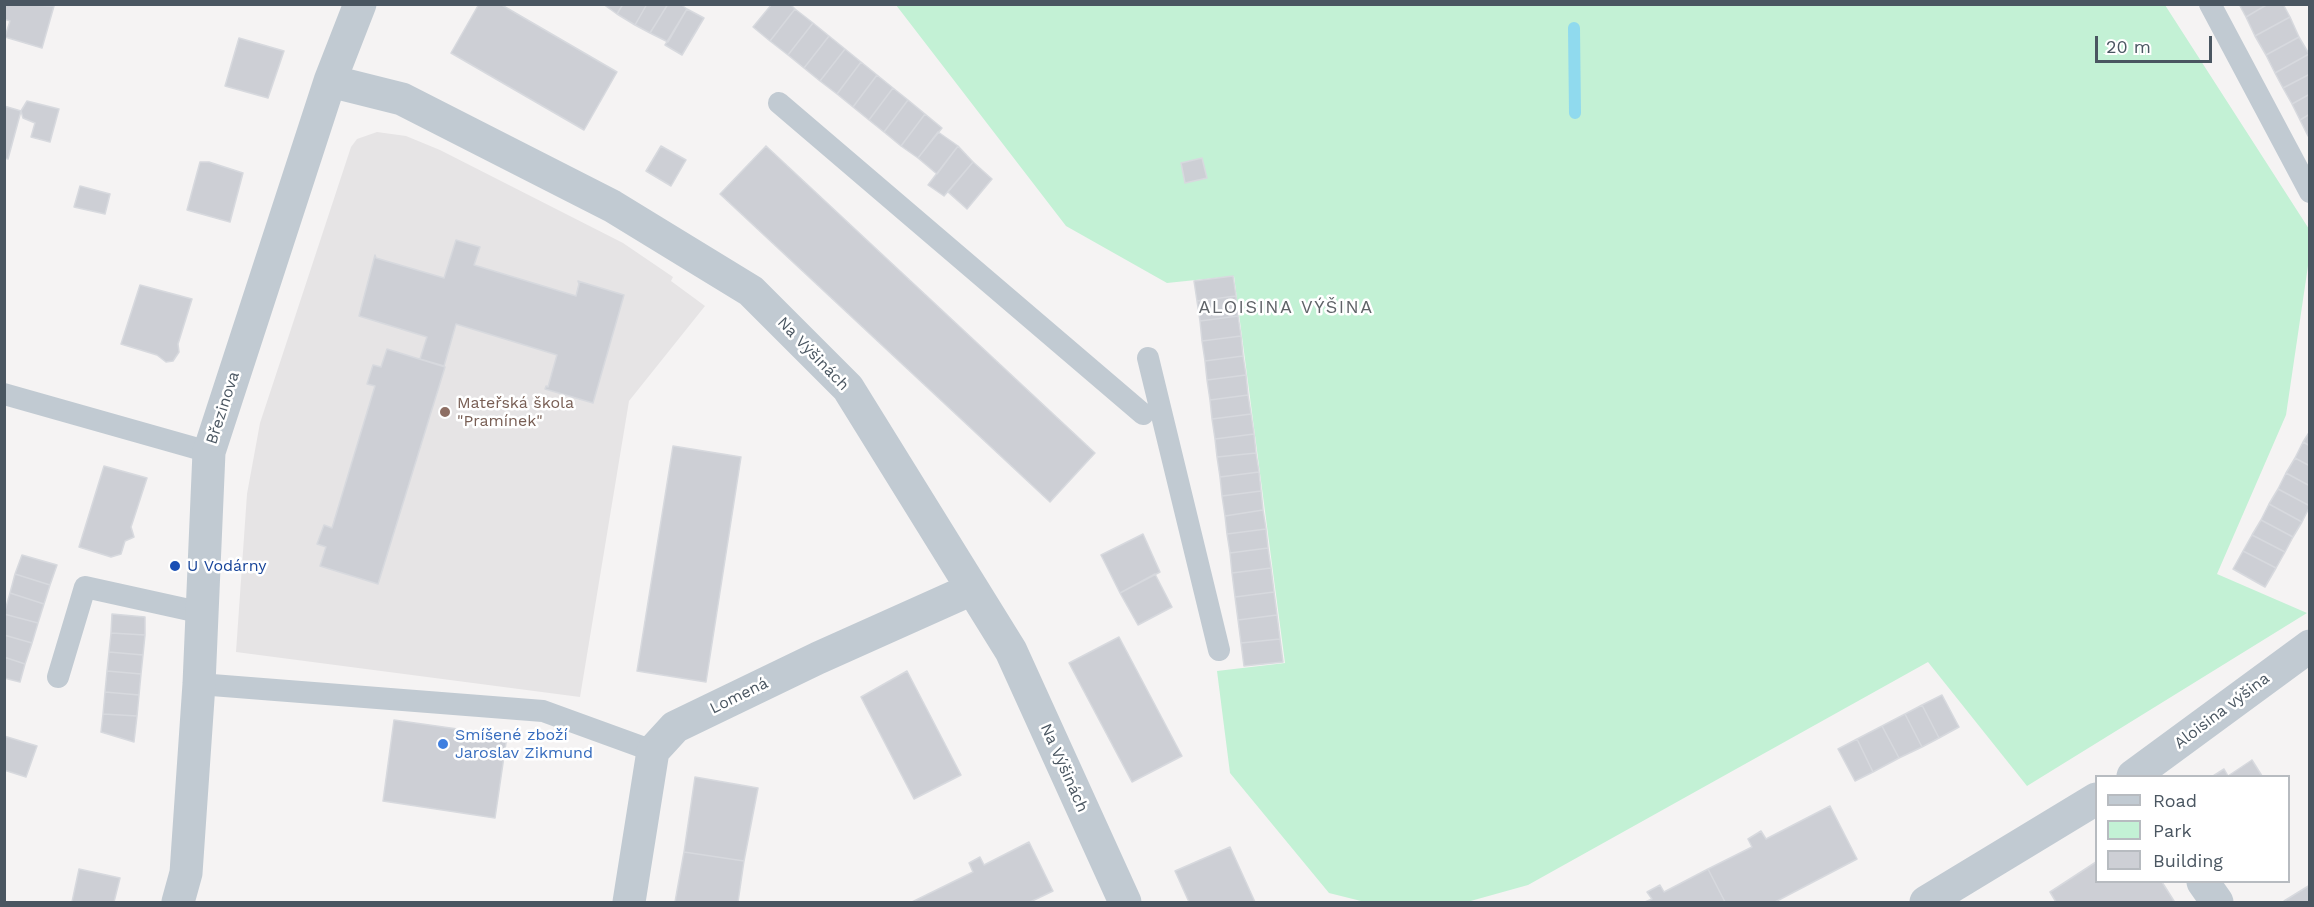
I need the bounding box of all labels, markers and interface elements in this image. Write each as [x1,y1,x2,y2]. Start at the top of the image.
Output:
scale bar [2098,24,2215,62]
text: 20 m [2106,36,2151,57]
district label: ALOISINA VÝŠINA [1198,297,1374,319]
street label: Na Výšinách [773,313,853,395]
street label: Březinova [202,369,244,447]
place label: Mateřská škola "Pramínek" [457,393,574,431]
marker: Mateřská škola "Pramínek" [438,405,452,419]
place label: U Vodárny [187,556,267,576]
marker: U Vodárny [168,559,182,573]
street label: Aloisina výšina [2171,669,2273,753]
street label: Lomená [707,674,771,718]
street label: Na Výšinách [1036,721,1092,815]
place label: Smíšené zboží Jaroslav Zikmund [455,725,593,763]
marker: Smíšené zboží Jaroslav Zikmund [436,737,450,751]
legend [2095,775,2290,883]
text: Road [2153,790,2197,811]
text: Park [2153,820,2192,841]
text: Building [2153,850,2223,871]

